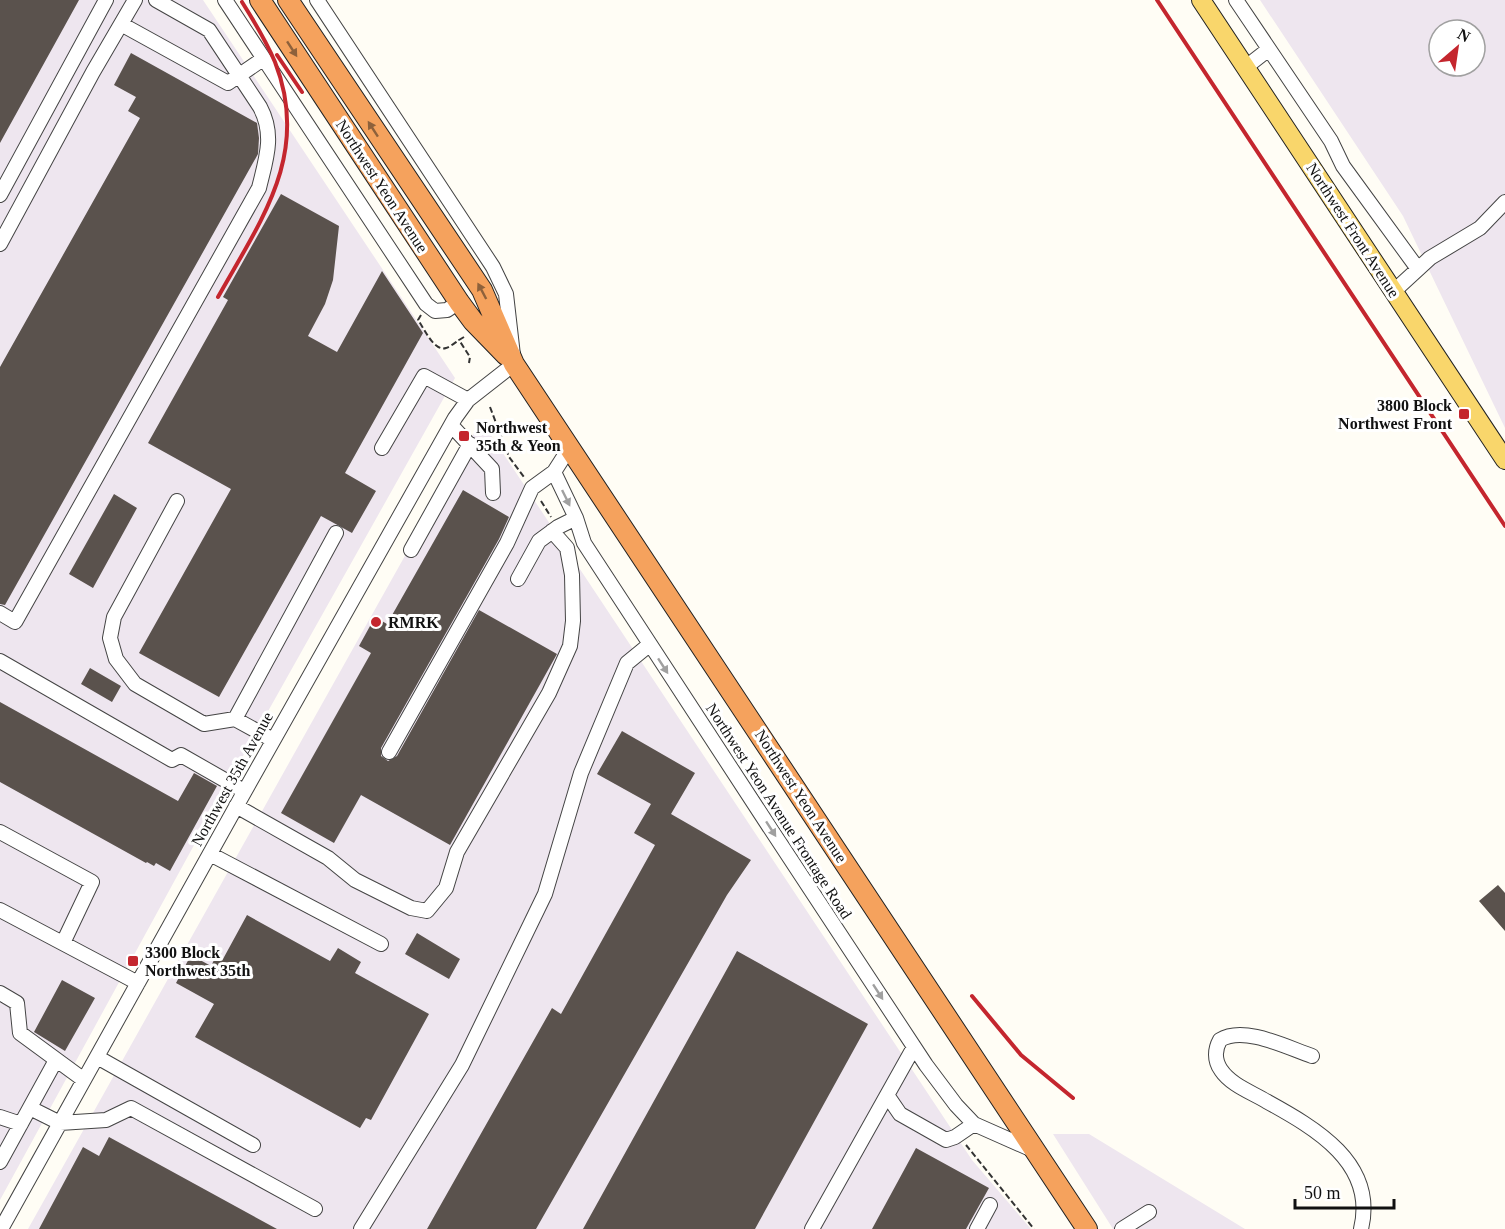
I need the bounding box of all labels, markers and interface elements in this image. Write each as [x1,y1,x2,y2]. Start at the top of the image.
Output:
north arrow [1427,18,1487,78]
text: N [1455,25,1474,46]
one-way arrow [286,41,297,57]
street label: Northwest Yeon Avenue [333,116,431,256]
one-way arrow [367,122,379,138]
street label: Northwest Front Avenue [1303,160,1403,300]
one-way arrow [477,282,487,299]
place label: 3800 Block Northwest Front [1338,397,1453,432]
marker: 3800 Block Northwest Front [1457,407,1471,421]
place label: Northwest 35th & Yeon [476,419,561,454]
marker: Northwest 35th & Yeon [457,429,471,443]
one-way arrow [561,489,571,507]
place label: RMRK [388,614,439,631]
marker: RMRK [369,615,383,629]
one-way arrow [658,658,669,674]
street label: Northwest Yeon Avenue Frontage Road [702,700,855,922]
street label: Northwest 35th Avenue [188,709,276,849]
street label: Northwest Yeon Avenue [752,726,850,866]
one-way arrow [765,821,776,837]
place label: 3300 Block Northwest 35th [145,944,250,979]
marker: 3300 Block Northwest 35th [126,954,140,968]
one-way arrow [872,984,883,1000]
scale bar [1295,1172,1394,1210]
text: 50 m [1304,1183,1341,1203]

